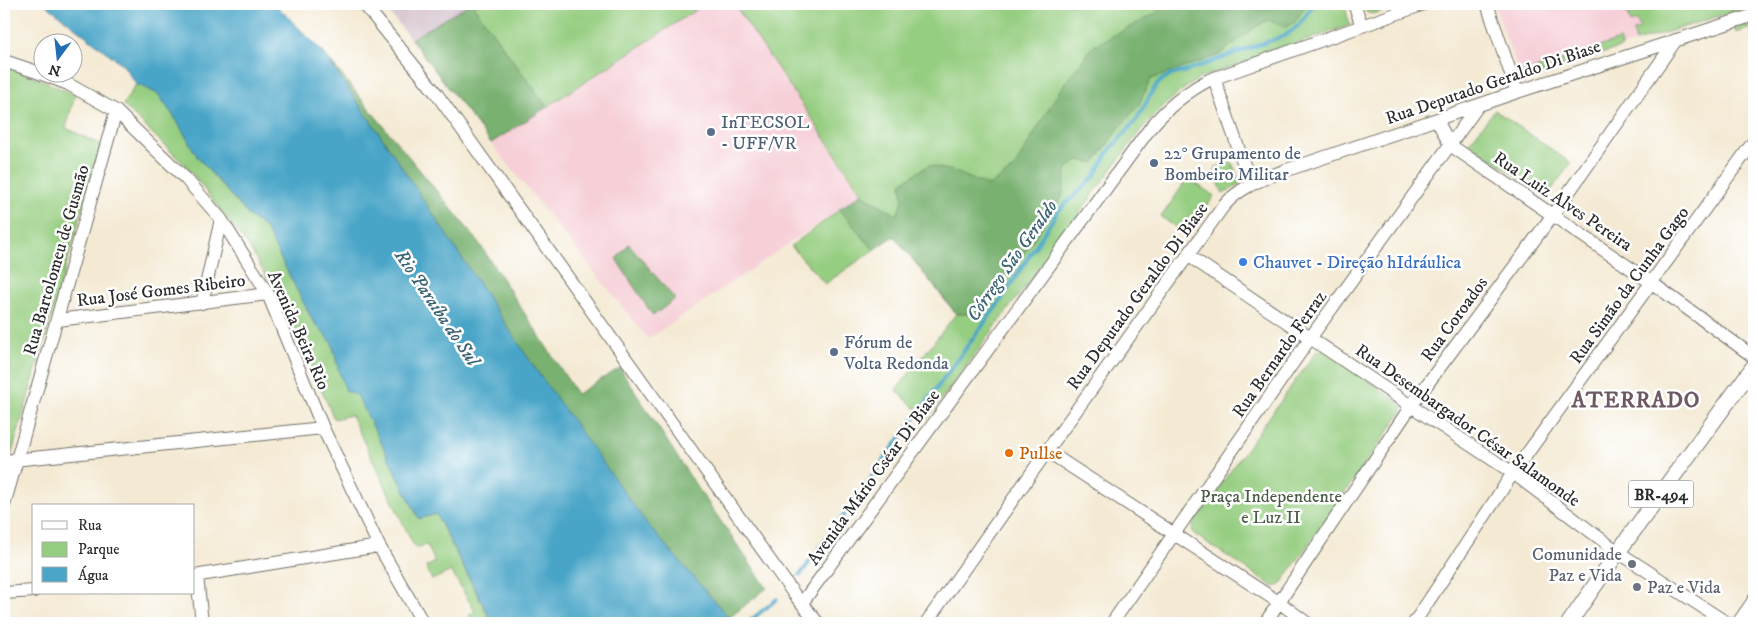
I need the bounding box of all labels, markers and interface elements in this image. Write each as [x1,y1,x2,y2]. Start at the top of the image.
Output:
north arrow [32,32,82,82]
street label: Rua Deputado Geraldo Di Biase [1383,36,1604,130]
text: N [47,59,63,80]
place label: InTECSOL - UFF/VR [721,112,809,155]
marker: InTECSOL - UFF/VR [705,126,717,138]
place label: 22° Grupamento de Bombeiro Militar [1164,143,1301,186]
street label: Rua Luiz Alves Pereira [1489,147,1636,257]
marker: 22° Grupamento de Bombeiro Militar [1148,157,1160,169]
street label: Rua Bartolomeu de Gusmão [19,162,95,358]
water label: Córrego São Geraldo [962,196,1063,326]
street label: Rua Deputado Geraldo Di Biase [1062,199,1213,395]
street label: Rua Simão da Cunha Gago [1565,202,1694,369]
water label: Rio Paraíba do Sul [389,244,485,372]
place label: Chauvet - Direção hIdráulica [1253,252,1462,274]
marker: Chauvet - Direção hIdráulica [1237,256,1249,268]
street label: Avenida Beira Rio [262,267,334,394]
street label: Rua José Gomes Ribeiro [76,270,247,312]
street label: Rua Coroados [1417,273,1493,366]
street label: Rua Bernardo Ferraz [1228,287,1332,422]
place label: Fórum de Volta Redonda [843,332,949,375]
street label: Rua Desembargador César Salamonde [1351,340,1584,512]
marker: Fórum de Volta Redonda [828,346,840,358]
street label: Avenida Mário Cséar Di Biase [803,386,945,570]
district label: ATERRADO [1571,387,1700,414]
place label: Pullse [1019,443,1062,465]
marker: Pullse [1003,447,1015,459]
road number: BR-494 [1628,480,1694,508]
park label: Praça Independente e Luz II [1200,486,1342,529]
legend [32,504,195,594]
text: Rua [78,516,102,535]
text: Parque [78,540,119,559]
place label: Comunidade Paz e Vida [1532,544,1622,587]
marker: Comunidade Paz e Vida [1626,558,1638,570]
text: Água [78,565,109,585]
place label: Paz e Vida [1647,577,1721,599]
marker: Paz e Vida [1631,581,1643,593]

